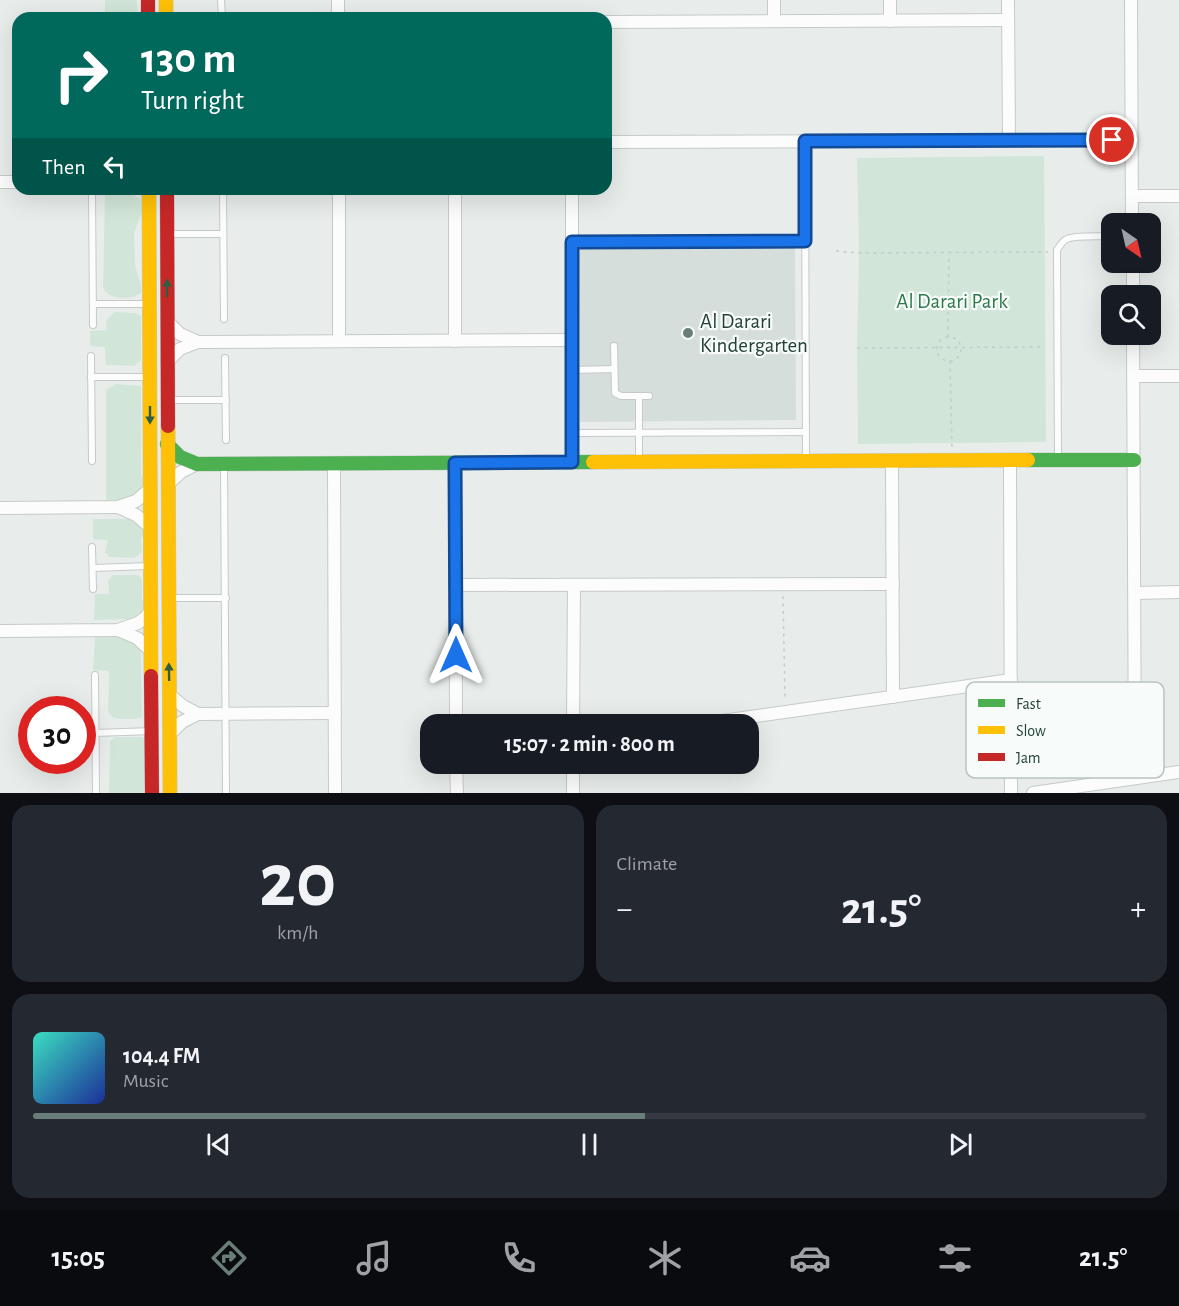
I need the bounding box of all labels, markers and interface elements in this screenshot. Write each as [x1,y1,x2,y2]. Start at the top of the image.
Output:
icon: right [42,36,120,114]
text: 130 m [141,38,236,80]
text: Turn right [141,87,244,114]
pin [1086,114,1137,165]
icon: arrive [1095,123,1128,156]
icon: left [98,150,131,183]
text: Then [42,156,86,178]
north arrow [1101,213,1161,273]
map controls [1101,213,1161,345]
one-way arrow [162,278,172,297]
button: search [1101,285,1161,345]
park label: Al Darari Park [896,291,1008,312]
place label: Al Darari Kindergarten [700,311,808,356]
marker: Al Darari Kindergarten [681,326,695,340]
one-way arrow [145,406,155,425]
position arrow [424,623,488,687]
one-way arrow [164,662,174,681]
legend [966,682,1164,778]
speed limit sign: 30 [18,696,96,774]
text: Fast [1016,696,1041,712]
text: Slow [1016,723,1046,739]
text: 15:07 · 2 min · 800 m [504,733,675,755]
text: Jam [1016,750,1041,766]
text: 20 [259,843,336,921]
text: Climate [617,854,677,874]
text: 21.5° [841,887,921,932]
text: − [617,893,632,926]
text: + [1130,893,1146,926]
text: km/h [277,923,318,943]
text: 104.4 FM [123,1045,200,1067]
text: Music [123,1071,169,1091]
icon: previous [202,1128,235,1161]
icon: pause [573,1128,606,1161]
icon: next [944,1128,977,1161]
icon: directions [208,1237,250,1279]
icon: music [353,1237,395,1279]
icon: phone [498,1237,540,1279]
icon: climate [644,1237,686,1279]
icon: car [789,1237,831,1279]
icon: filters [934,1237,976,1279]
text: 15:05 [52,1244,105,1271]
text: 21.5° [1079,1244,1127,1271]

